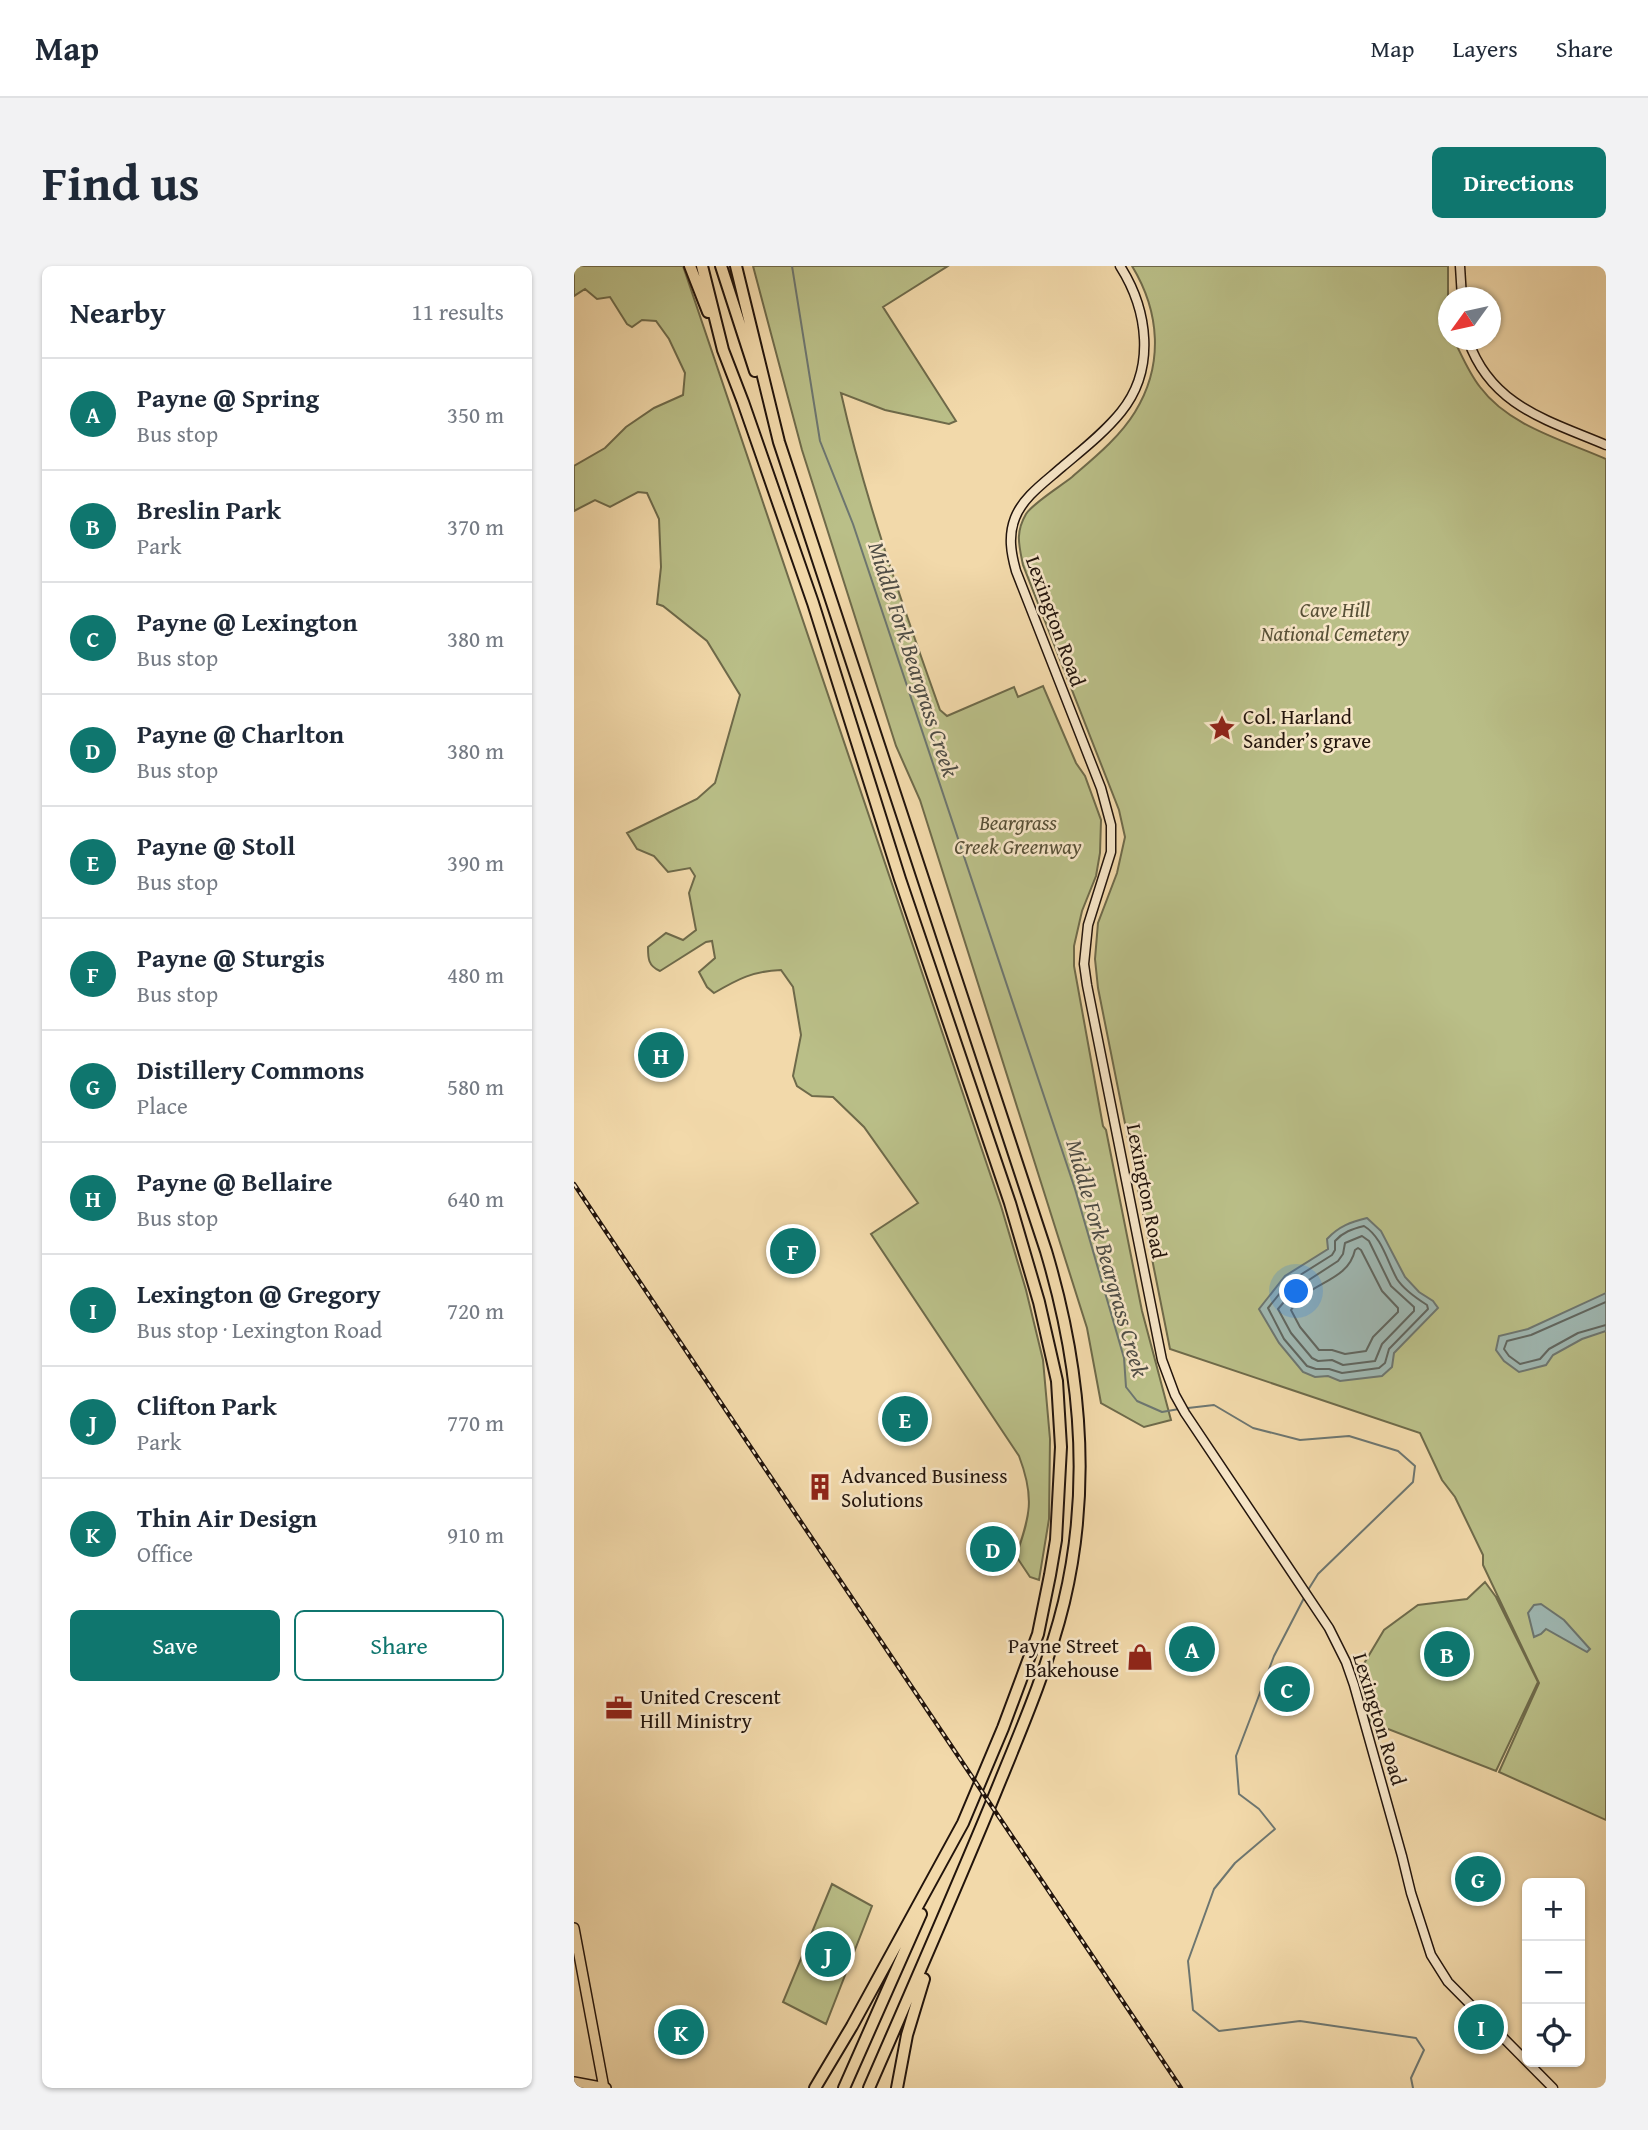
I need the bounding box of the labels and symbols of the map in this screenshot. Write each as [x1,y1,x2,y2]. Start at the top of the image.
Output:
north arrow [1438,287,1501,350]
water label: Middle Fork Beargrass Creek [860,537,968,782]
street label: Lexington Road [1018,551,1094,691]
park label: Cave Hill National Cemetery [1260,594,1410,649]
place label: Col. Harland Sander’s grave [1243,701,1371,756]
place icon: Col. Harland Sander’s grave [1207,713,1237,743]
park label: Beargrass Creek Greenway [954,807,1082,862]
pin: H [638,1029,684,1081]
street label: Lexington Road [1119,1121,1175,1262]
water label: Middle Fork Beargrass Creek [1058,1135,1158,1381]
pin: F [770,1225,816,1277]
your location [1279,1274,1313,1308]
pin: E [882,1393,928,1445]
place label: Advanced Business Solutions [841,1460,1008,1515]
building icon: Advanced Business Solutions [805,1472,835,1502]
pin: D [970,1523,1016,1575]
pin: A [1169,1623,1215,1675]
pin: B [1424,1628,1470,1680]
place label: Payne Street Bakehouse [1008,1630,1120,1685]
shop icon: Payne Street Bakehouse [1125,1642,1155,1672]
street label: Lexington Road [1345,1649,1415,1790]
pin: C [1264,1663,1310,1715]
place label: United Crescent Hill Ministry [640,1681,782,1736]
office icon: United Crescent Hill Ministry [604,1693,634,1723]
pin: G [1455,1853,1501,1905]
pin: J [805,1928,851,1980]
pin: I [1458,2001,1504,2053]
pin: K [658,2006,704,2058]

